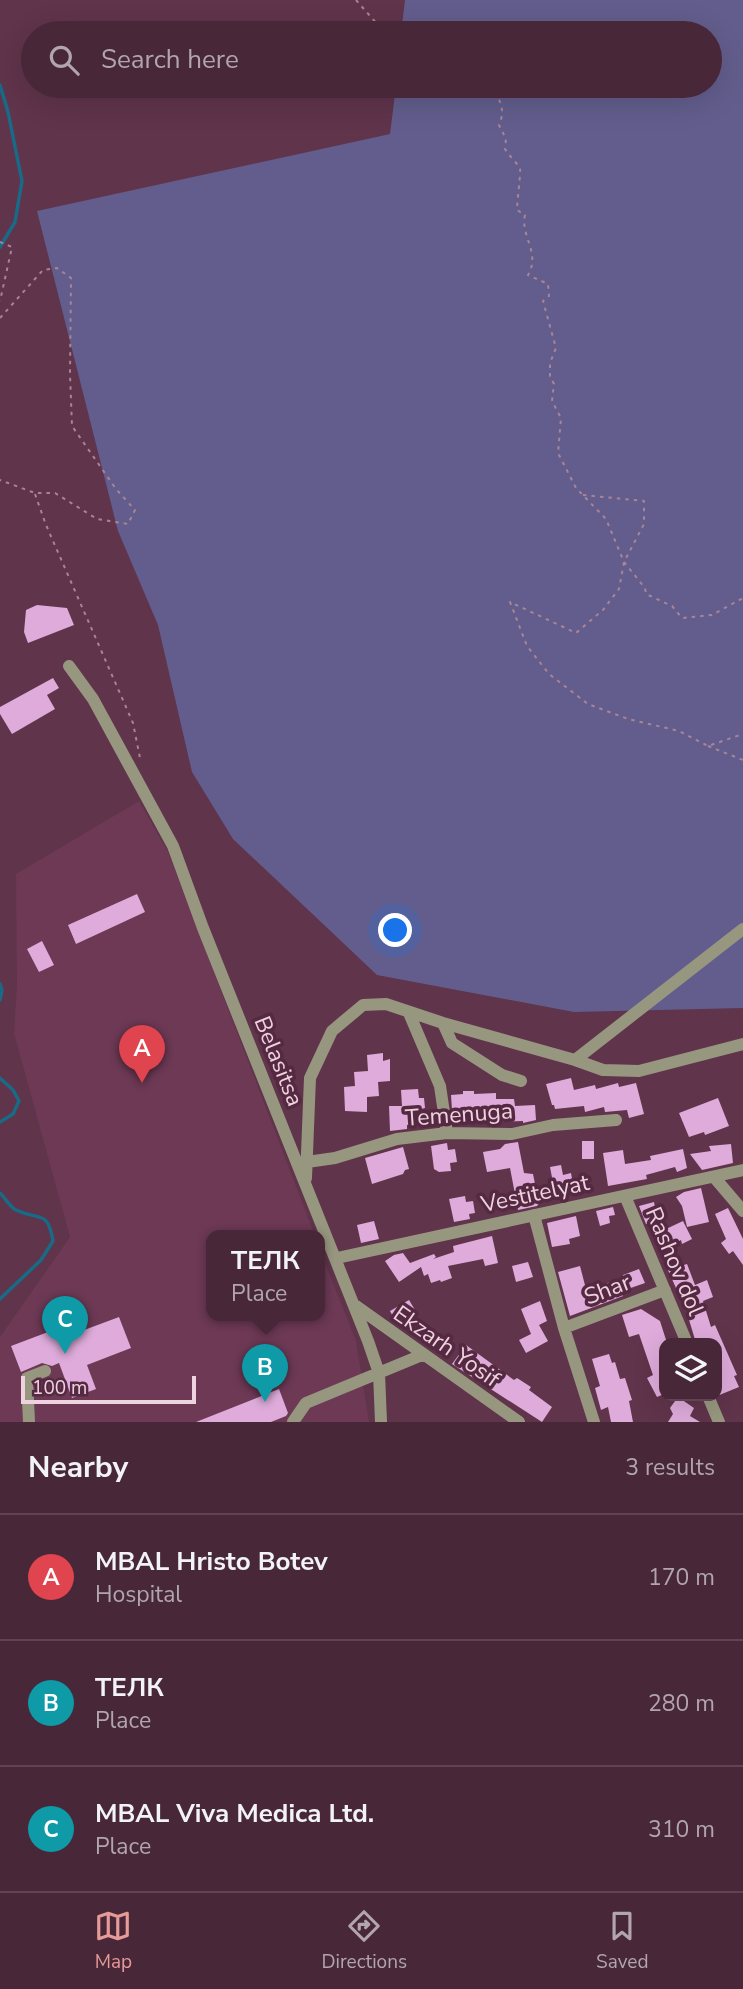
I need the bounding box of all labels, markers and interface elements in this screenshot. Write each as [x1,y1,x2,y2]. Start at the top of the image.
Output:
search box [21,21,722,98]
icon: search [45,41,83,79]
text: Search here [101,42,239,77]
your location [378,913,412,947]
street label: Belasitsa [246,1012,311,1111]
pin: A [119,1025,165,1083]
street label: Temenuga [404,1095,514,1134]
street label: Vestitelyat [477,1167,593,1220]
street label: Rashov dol [638,1202,711,1320]
popup [206,1230,325,1321]
text: ТЕЛК [231,1243,300,1278]
street label: Shar [579,1266,636,1312]
text: Place [231,1278,287,1309]
pin: C [42,1296,88,1354]
street label: Ekzarh Yosif [387,1298,506,1395]
map controls [659,1338,722,1401]
button: layers [659,1338,722,1401]
pin: B [242,1344,288,1402]
scale bar [21,1373,196,1405]
text: 100 m [32,1375,87,1401]
text: Nearby [28,1447,128,1488]
text: 3 results [625,1452,715,1483]
text: MBAL Hristo Botev [95,1544,328,1579]
text: A [42,1562,60,1593]
text: 170 m [648,1562,715,1593]
text: Hospital [95,1579,182,1610]
text: ТЕЛК [95,1670,164,1705]
text: B [43,1688,59,1719]
text: 280 m [648,1688,715,1719]
text: Place [95,1705,151,1736]
text: MBAL Viva Medica Ltd. [95,1796,374,1831]
text: C [43,1814,59,1845]
text: 310 m [648,1814,715,1845]
text: Place [95,1831,151,1862]
tab: Map [94,1907,132,1975]
tab: Directions [321,1907,407,1975]
tab: Saved [596,1907,649,1975]

